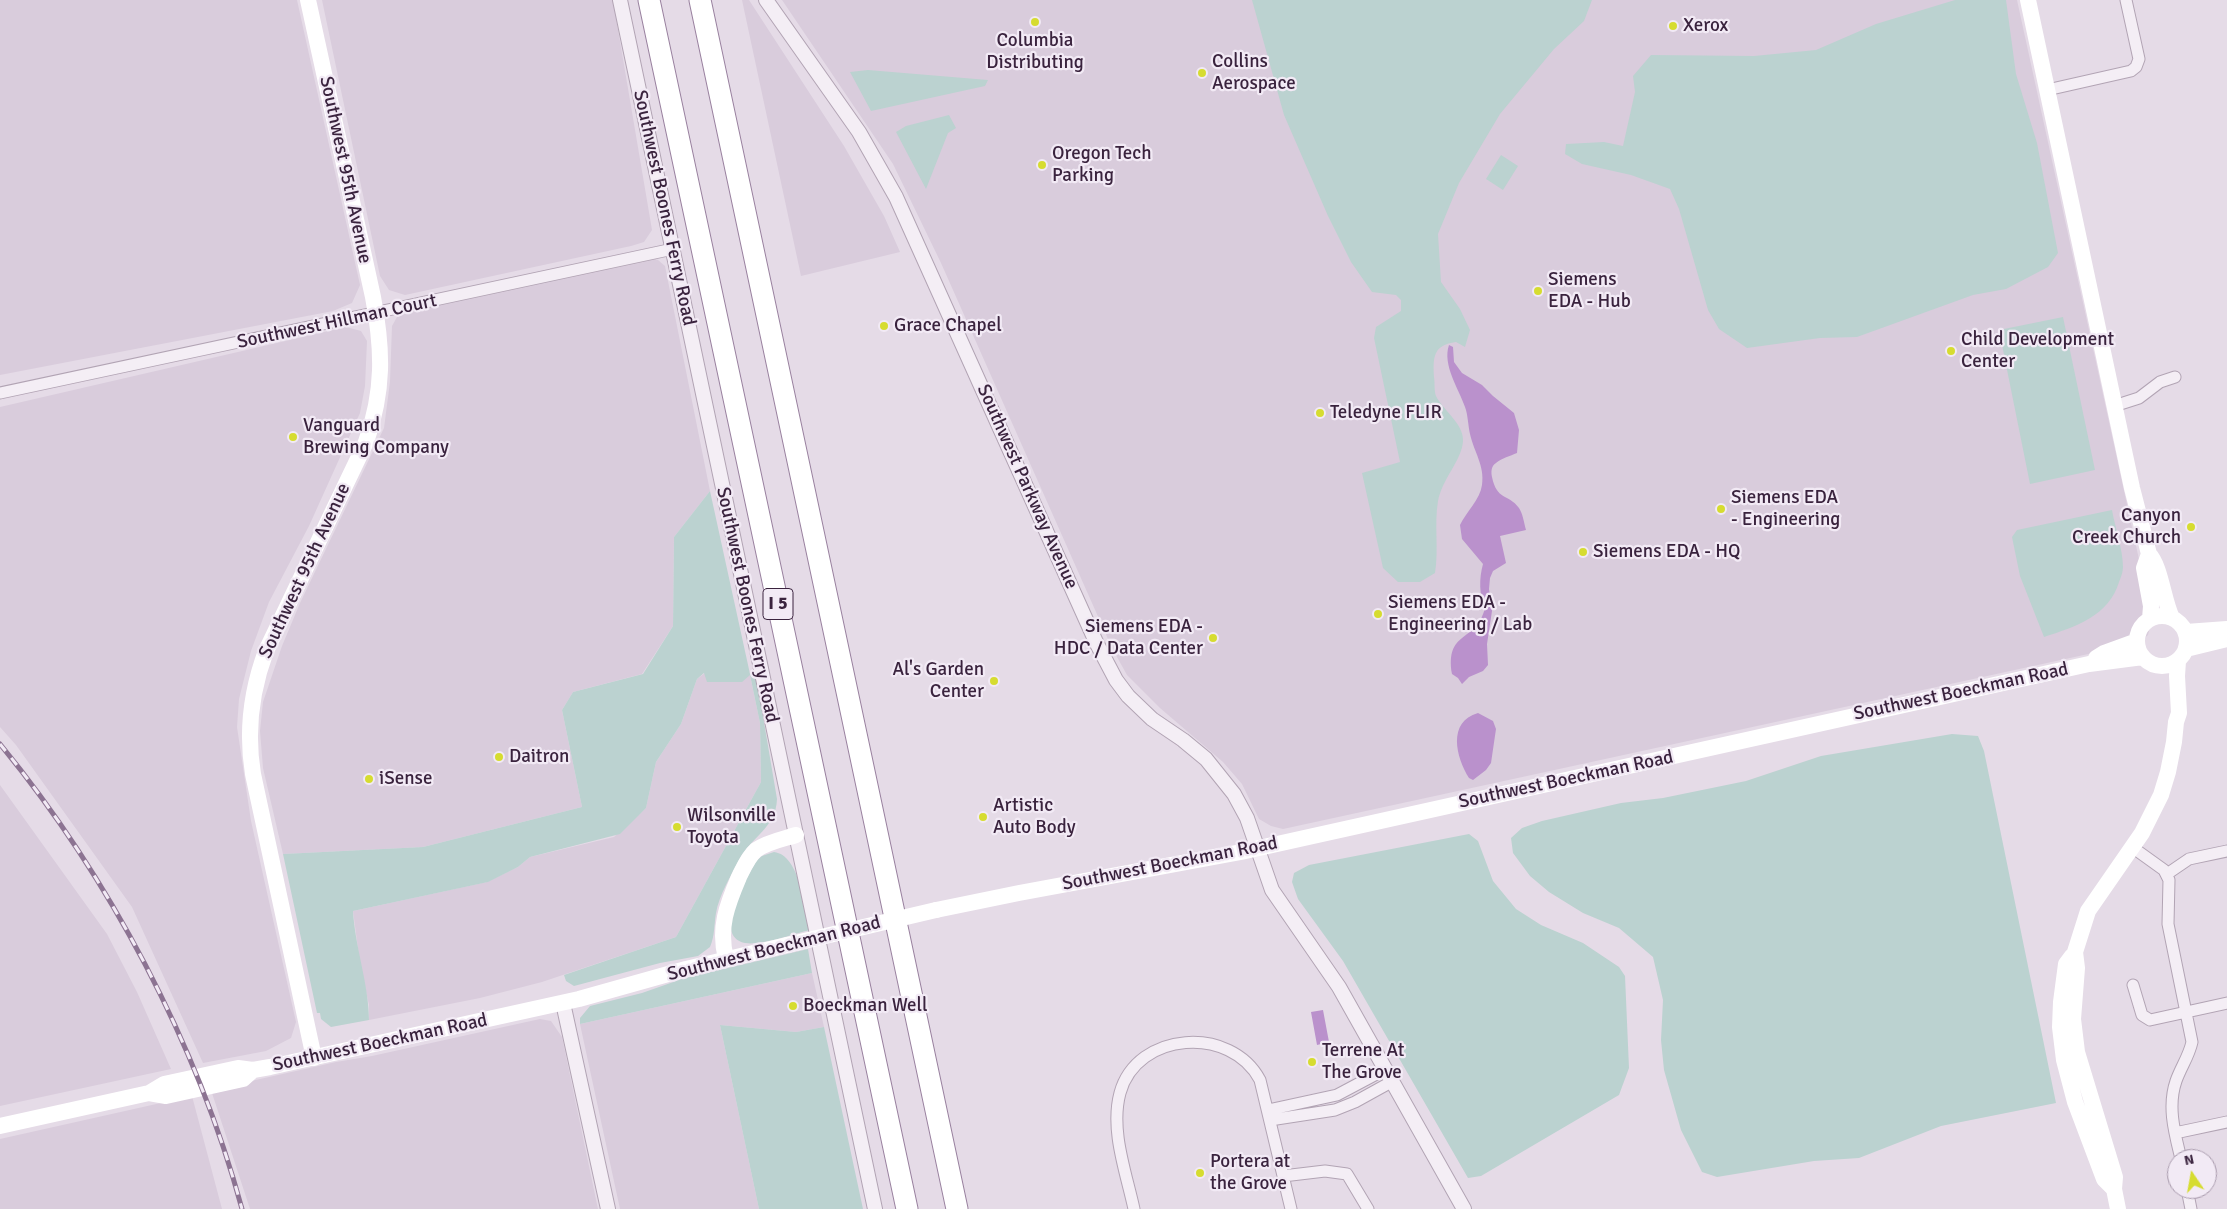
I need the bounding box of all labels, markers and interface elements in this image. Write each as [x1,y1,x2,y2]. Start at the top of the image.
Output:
place label: Xerox [1683,15,1728,37]
marker: Columbia Distributing [1029,16,1041,28]
marker: Xerox [1667,20,1679,32]
place label: Columbia Distributing [986,30,1084,74]
place label: Collins Aerospace [1212,51,1296,95]
marker: Collins Aerospace [1196,67,1208,79]
street label: Southwest 95th Avenue [314,74,376,266]
street label: Southwest Boones Ferry Road [628,88,700,328]
place label: Oregon Tech Parking [1052,143,1152,187]
marker: Oregon Tech Parking [1036,159,1048,171]
place label: Siemens EDA - Hub [1548,269,1631,313]
marker: Siemens EDA - Hub [1532,285,1544,297]
street label: Southwest Hillman Court [235,290,439,354]
place label: Grace Chapel [894,315,1002,337]
marker: Grace Chapel [878,320,890,332]
place label: Child Development Center [1961,329,2114,373]
marker: Child Development Center [1945,345,1957,357]
street label: Southwest Parkway Avenue [972,381,1082,593]
place label: Teledyne FLIR [1330,402,1442,424]
marker: Teledyne FLIR [1314,407,1326,419]
place label: Vanguard Brewing Company [303,415,449,459]
marker: Vanguard Brewing Company [287,431,299,443]
street label: Southwest 95th Avenue [254,480,356,662]
street label: Southwest Boones Ferry Road [711,485,783,725]
place label: Siemens EDA - Engineering [1731,487,1840,531]
marker: Siemens EDA - Engineering [1715,503,1727,515]
place label: Canyon Creek Church [2072,505,2181,549]
marker: Canyon Creek Church [2185,521,2197,533]
place label: Siemens EDA - HQ [1593,541,1740,563]
marker: Siemens EDA - HQ [1577,546,1589,558]
road number: I 5 [763,588,793,620]
place label: Siemens EDA - Engineering / Lab [1388,592,1532,636]
marker: Siemens EDA - Engineering / Lab [1372,608,1384,620]
place label: Siemens EDA - HDC / Data Center [1054,616,1203,660]
marker: Siemens EDA - HDC / Data Center [1207,632,1219,644]
street label: Southwest Boeckman Road [1852,658,2070,726]
place label: Al's Garden Center [893,659,984,703]
marker: Al's Garden Center [988,675,1000,687]
place label: Daitron [509,746,569,768]
street label: Southwest Boeckman Road [1457,746,1675,814]
marker: Daitron [493,751,505,763]
place label: iSense [379,768,432,790]
marker: iSense [363,773,375,785]
place label: Artistic Auto Body [993,795,1076,839]
place label: Wilsonville Toyota [687,805,776,849]
marker: Artistic Auto Body [977,811,989,823]
marker: Wilsonville Toyota [671,821,683,833]
street label: Southwest Boeckman Road [1060,832,1280,896]
street label: Southwest Boeckman Road [665,911,883,987]
place label: Boeckman Well [803,995,928,1017]
marker: Boeckman Well [787,1000,799,1012]
street label: Southwest Boeckman Road [271,1009,489,1077]
place label: Terrene At The Grove [1322,1040,1404,1084]
marker: Terrene At The Grove [1306,1056,1318,1068]
north arrow [2167,1149,2217,1199]
text: N [2182,1150,2196,1169]
place label: Portera at the Grove [1210,1151,1290,1195]
marker: Portera at the Grove [1194,1167,1206,1179]

